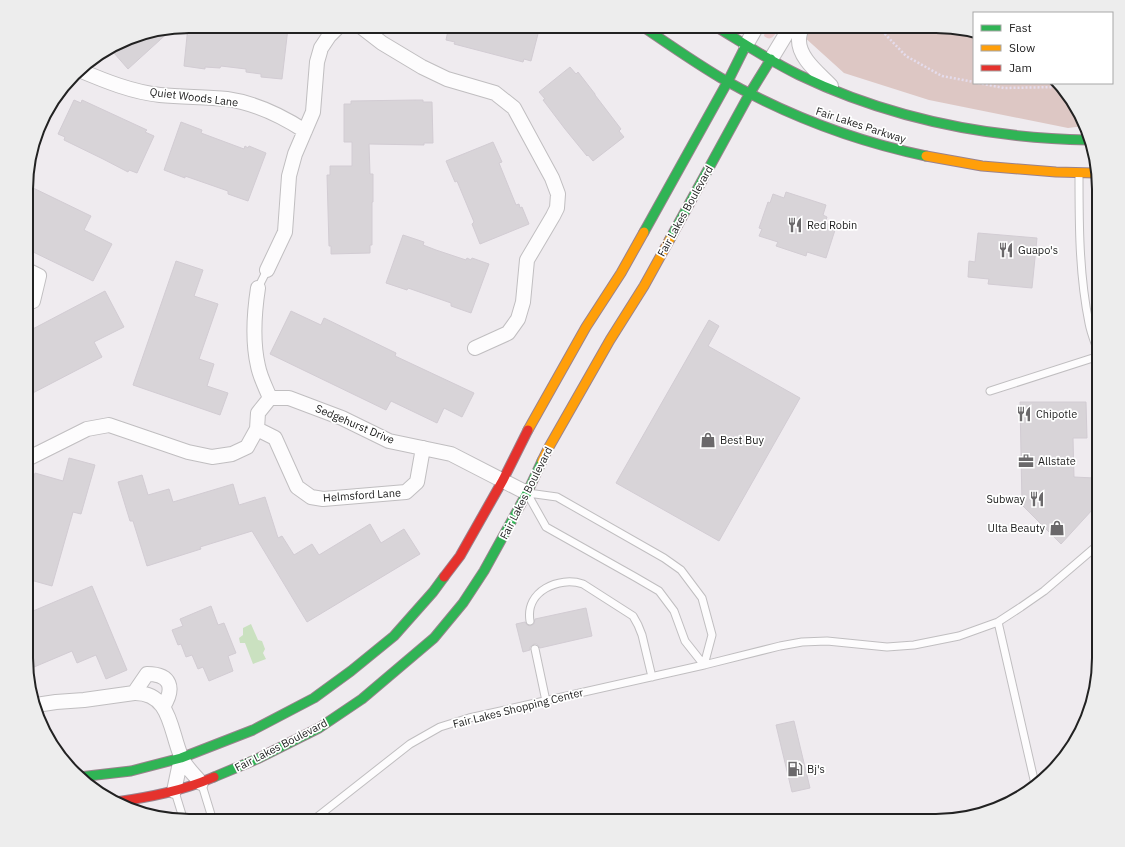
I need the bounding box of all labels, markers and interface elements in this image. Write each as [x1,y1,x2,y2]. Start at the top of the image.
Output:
legend [973,12,1113,84]
text: Fast [1009,20,1032,35]
text: Slow [1009,40,1035,55]
text: Jam [1009,60,1032,75]
street label: Quiet Woods Lane [149,85,239,109]
street label: Fair Lakes Parkway [814,104,908,146]
street label: Fair Lakes Boulevard [654,163,716,259]
restaurant icon: Red Robin [786,216,804,234]
place label: Red Robin [807,218,857,232]
restaurant icon: Guapo's [997,241,1015,259]
place label: Guapo's [1018,243,1058,257]
street label: Sedgehurst Drive [313,401,397,447]
restaurant icon: Chipotle [1015,405,1033,423]
place label: Chipotle [1036,407,1077,421]
shop icon: Best Buy [699,431,717,449]
place label: Best Buy [720,433,764,447]
street label: Fair Lakes Boulevard [497,444,555,542]
office icon: Allstate [1017,452,1035,470]
place label: Allstate [1038,454,1076,468]
street label: Helmsford Lane [323,485,401,505]
restaurant icon: Subway [1028,490,1046,508]
place label: Subway [986,492,1026,506]
shop icon: Ulta Beauty [1048,519,1066,537]
place label: Ulta Beauty [988,521,1046,535]
street label: Fair Lakes Shopping Center [451,685,585,731]
street label: Fair Lakes Boulevard [232,716,330,774]
fuel station icon: Bj's [786,760,804,778]
place label: Bj's [807,762,825,776]

